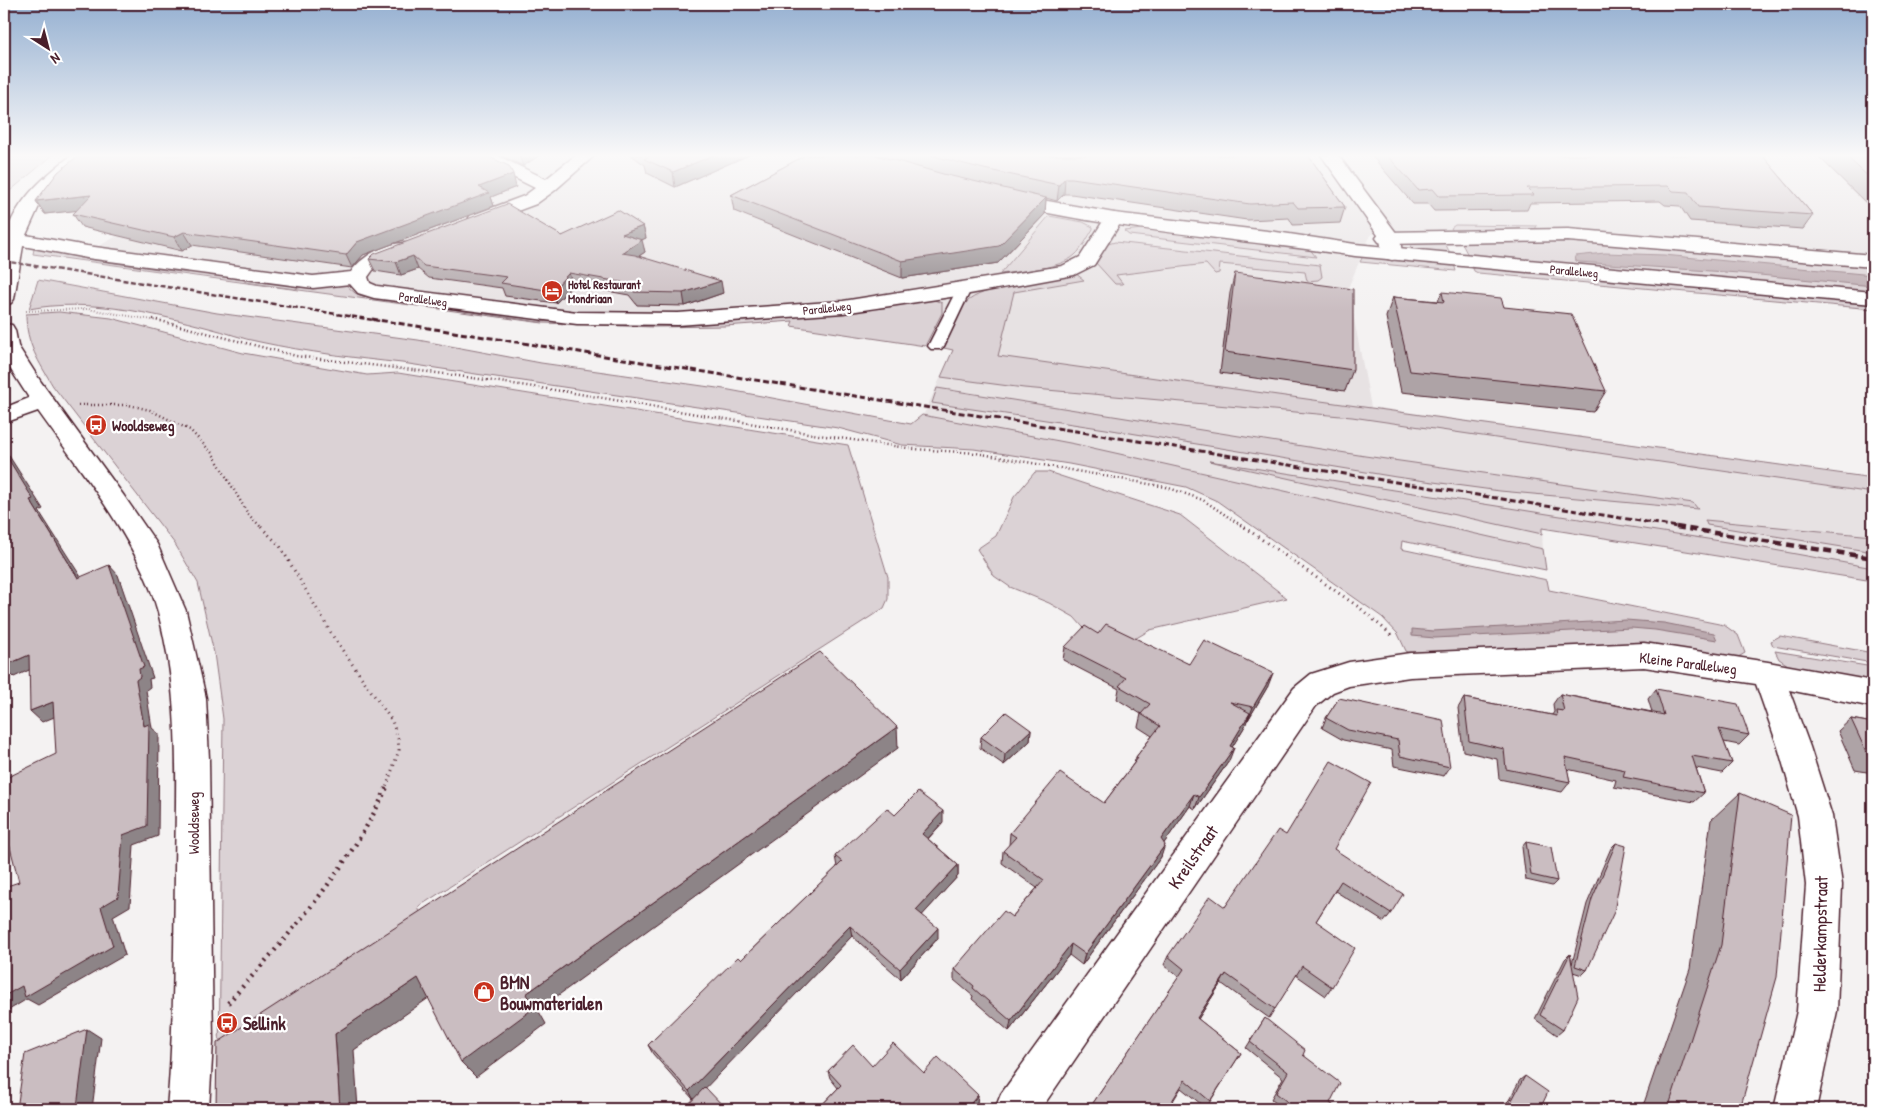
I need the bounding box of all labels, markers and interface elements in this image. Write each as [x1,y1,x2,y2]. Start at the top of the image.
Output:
north arrow [22,22,72,72]
text: N [47,49,65,69]
street label: Parallelweg [1549,260,1599,282]
place label: Hotel Restaurant Mondriaan [568,276,642,307]
hotel icon: Hotel Restaurant Mondriaan [540,279,564,303]
street label: Parallelweg [398,287,448,311]
street label: Parallelweg [802,297,852,319]
bus stop icon: Wooldseweg [84,413,108,437]
place label: Wooldseweg [112,415,175,437]
street label: Kleine Parallelweg [1638,647,1738,679]
street label: Wooldseweg [183,791,204,854]
street label: Kreilstraat [1162,819,1225,894]
street label: Helderkampstraat [1806,875,1834,992]
place label: BMN Bouwmaterialen [500,970,603,1016]
shop icon: BMN Bouwmaterialen [472,980,496,1004]
bus stop icon: Sellink [215,1011,239,1035]
place label: Sellink [243,1011,286,1036]

